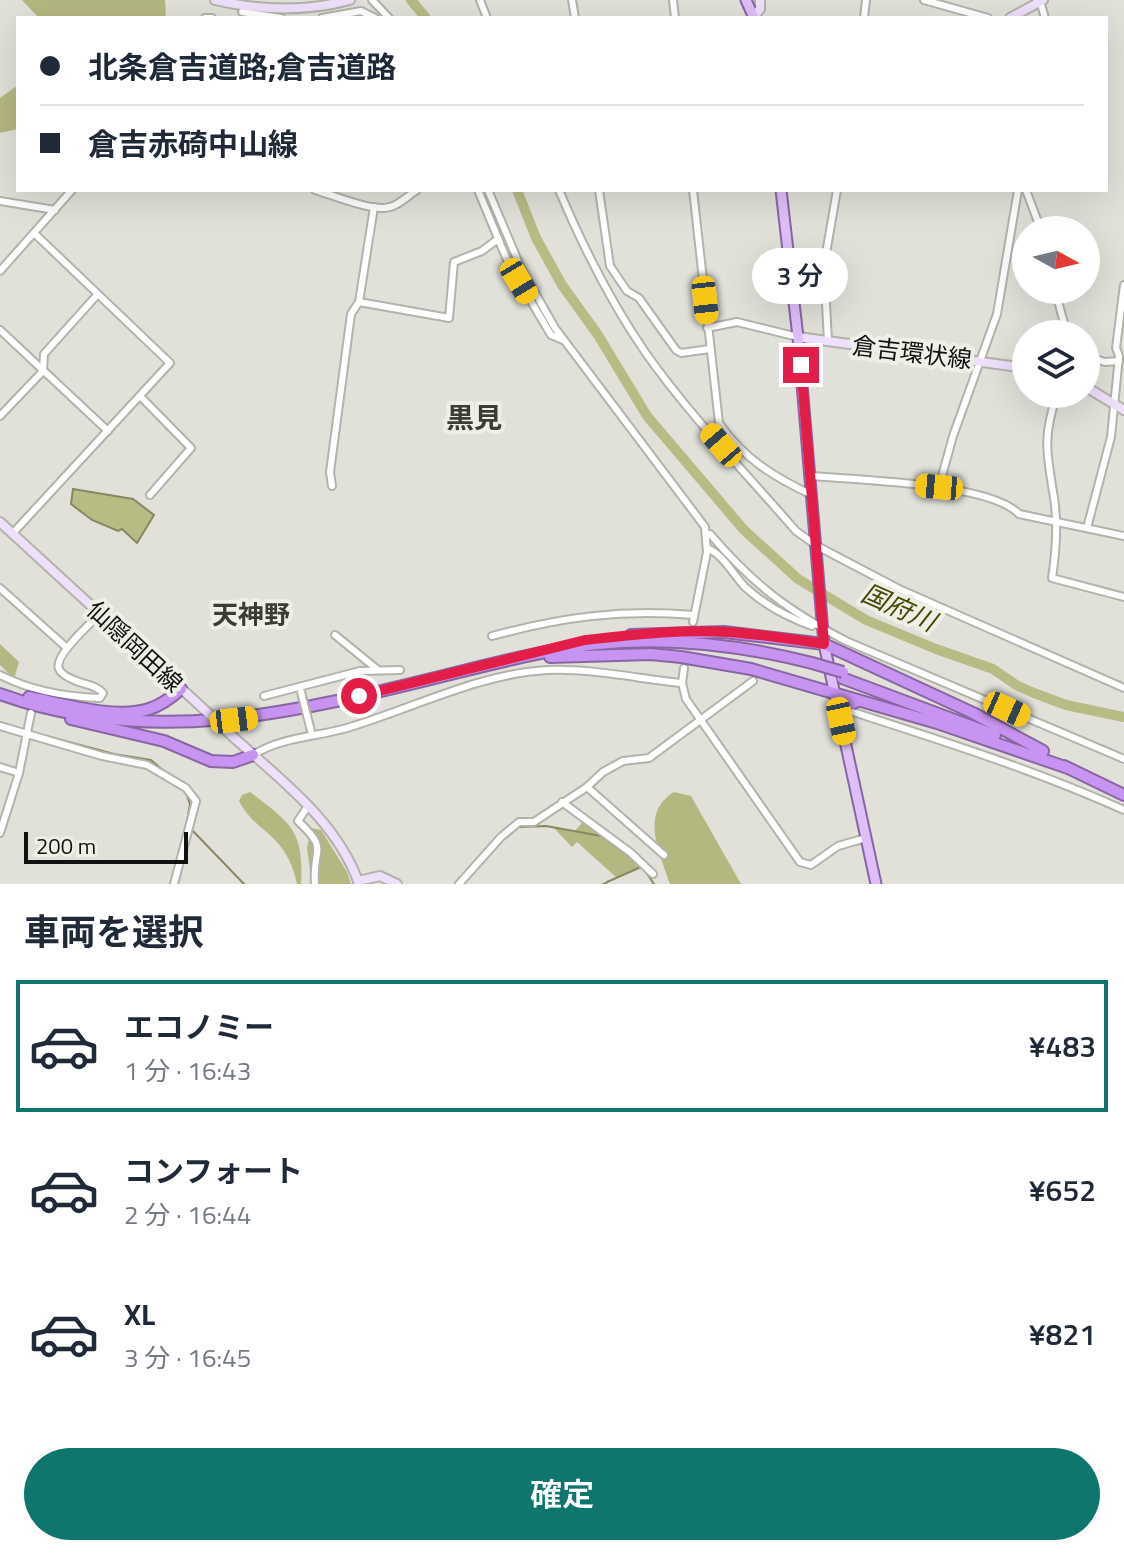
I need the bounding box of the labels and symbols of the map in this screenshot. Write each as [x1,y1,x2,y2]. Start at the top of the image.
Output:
north arrow [1012,216,1100,304]
callout: 3 分 [753,249,849,305]
car [496,254,542,308]
car [691,275,719,325]
street label: 倉吉環状線 [850,327,974,377]
route end [783,347,819,383]
district label: 黒見 [446,396,502,439]
car [696,419,746,471]
car [914,473,964,501]
water label: 国府川 [855,573,945,642]
street label: 仙隠岡田線 [79,592,191,700]
district label: 天神野 [212,595,290,634]
route start [341,678,377,714]
car [980,688,1034,730]
car [824,695,858,747]
car [209,705,259,735]
scale bar [24,828,188,864]

